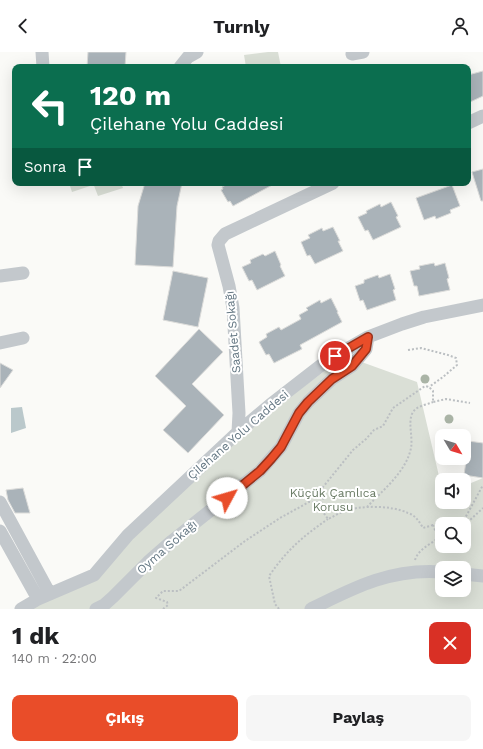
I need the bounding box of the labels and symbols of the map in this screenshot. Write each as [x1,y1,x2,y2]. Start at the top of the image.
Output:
street label: Saadet Sokağı [222,290,244,374]
pin [318,339,352,373]
street label: Çilehane Yolu Caddesi [185,387,291,483]
north arrow [435,429,471,465]
position arrow [206,477,248,519]
park label: Küçük Çamlıca Korusu [290,486,376,514]
street label: Oyma Sokağı [134,517,200,577]

